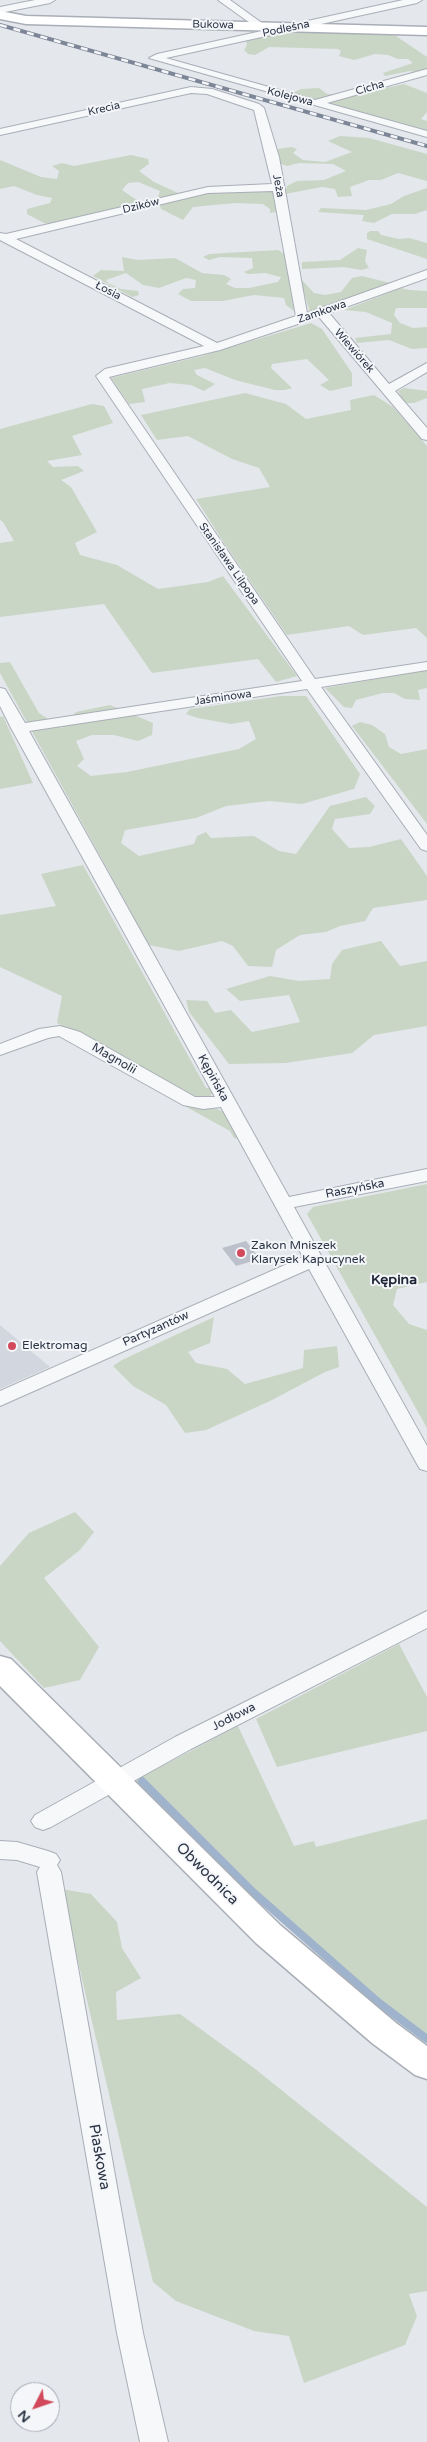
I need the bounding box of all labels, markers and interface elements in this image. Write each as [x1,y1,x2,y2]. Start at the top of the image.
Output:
street label: Bukowa [192,18,234,32]
street label: Podleśna [261,18,311,40]
street label: Cicha [354,78,386,98]
street label: Kolejowa [265,85,315,109]
street label: Krecia [87,99,121,119]
street label: Jeża [269,173,287,199]
street label: Dzików [121,195,161,217]
street label: Łosia [93,279,123,303]
street label: Zamkowa [296,298,348,326]
street label: Wiewiórek [331,326,377,376]
street label: Stanisława Lilpopa [196,521,262,607]
street label: Jaśminowa [194,687,252,709]
street label: Magnolii [89,1040,139,1078]
street label: Kępińska [194,1052,232,1104]
street label: Raszyńska [324,1176,386,1202]
place label: Zakon Mniszek Klarysek Kapucynek [251,1239,365,1267]
marker: Zakon Mniszek Klarysek Kapucynek [235,1247,247,1259]
district label: Kępina [371,1272,417,1288]
street label: Partyzantów [121,1308,191,1350]
place label: Elektromag [22,1339,88,1353]
marker: Elektromag [6,1340,18,1352]
street label: Jodłowa [210,1700,258,1734]
street label: Obwodnica [172,1839,242,1909]
street label: Piaskowa [84,2123,114,2191]
north arrow [10,2382,60,2432]
text: N [14,2407,34,2426]

